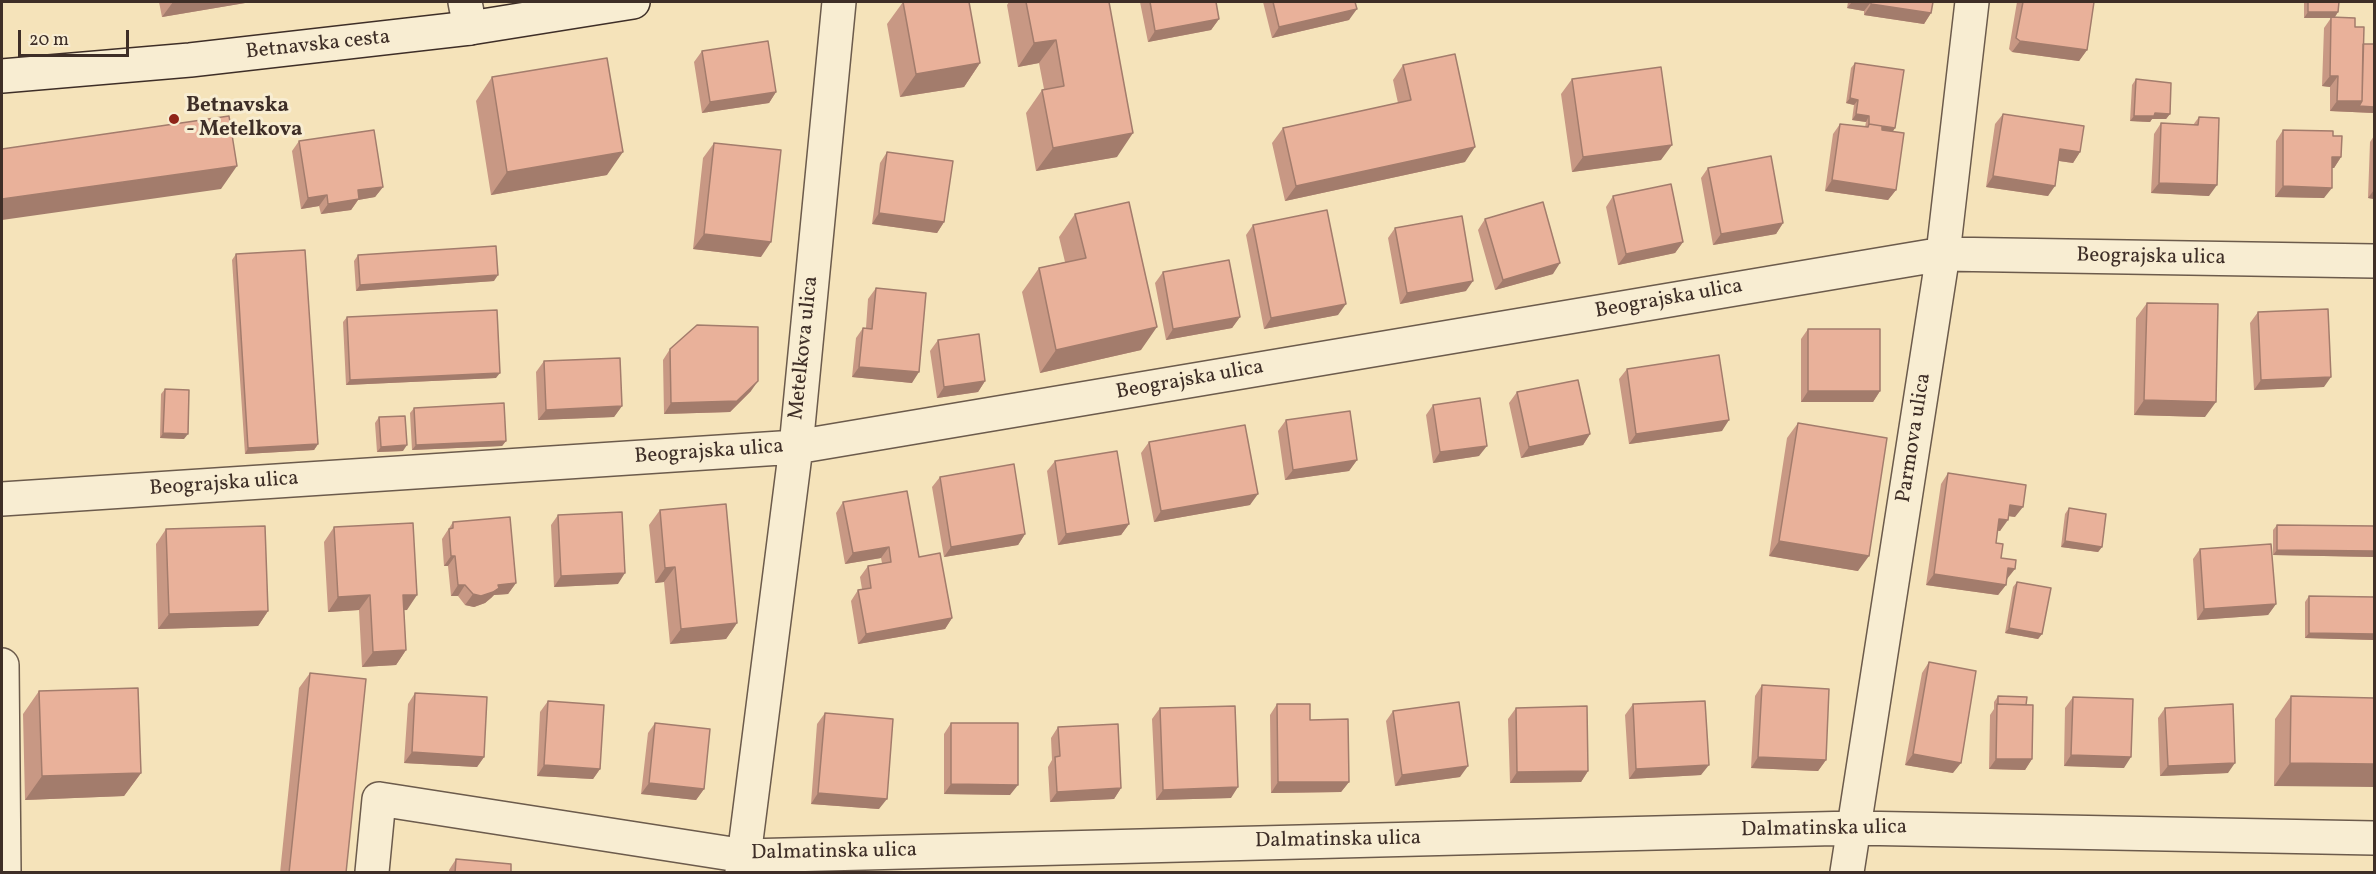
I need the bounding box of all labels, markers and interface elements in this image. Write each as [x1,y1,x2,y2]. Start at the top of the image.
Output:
scale bar [21,18,132,56]
street label: Betnavska cesta [245,26,391,66]
text: 20 m [29,28,69,53]
place label: Betnavska - Metelkova [186,94,302,144]
marker: Betnavska - Metelkova [167,112,181,126]
street label: Beograjska ulica [2076,244,2226,272]
street label: Metelkova ulica [785,275,825,421]
street label: Beograjska ulica [1593,275,1745,325]
street label: Beograjska ulica [1114,356,1266,406]
street label: Parmova ulica [1892,371,1938,505]
street label: Beograjska ulica [634,435,784,471]
street label: Beograjska ulica [149,467,299,503]
street label: Dalmatinska ulica [1741,816,1907,844]
street label: Dalmatinska ulica [1255,827,1421,855]
street label: Dalmatinska ulica [751,839,917,867]

